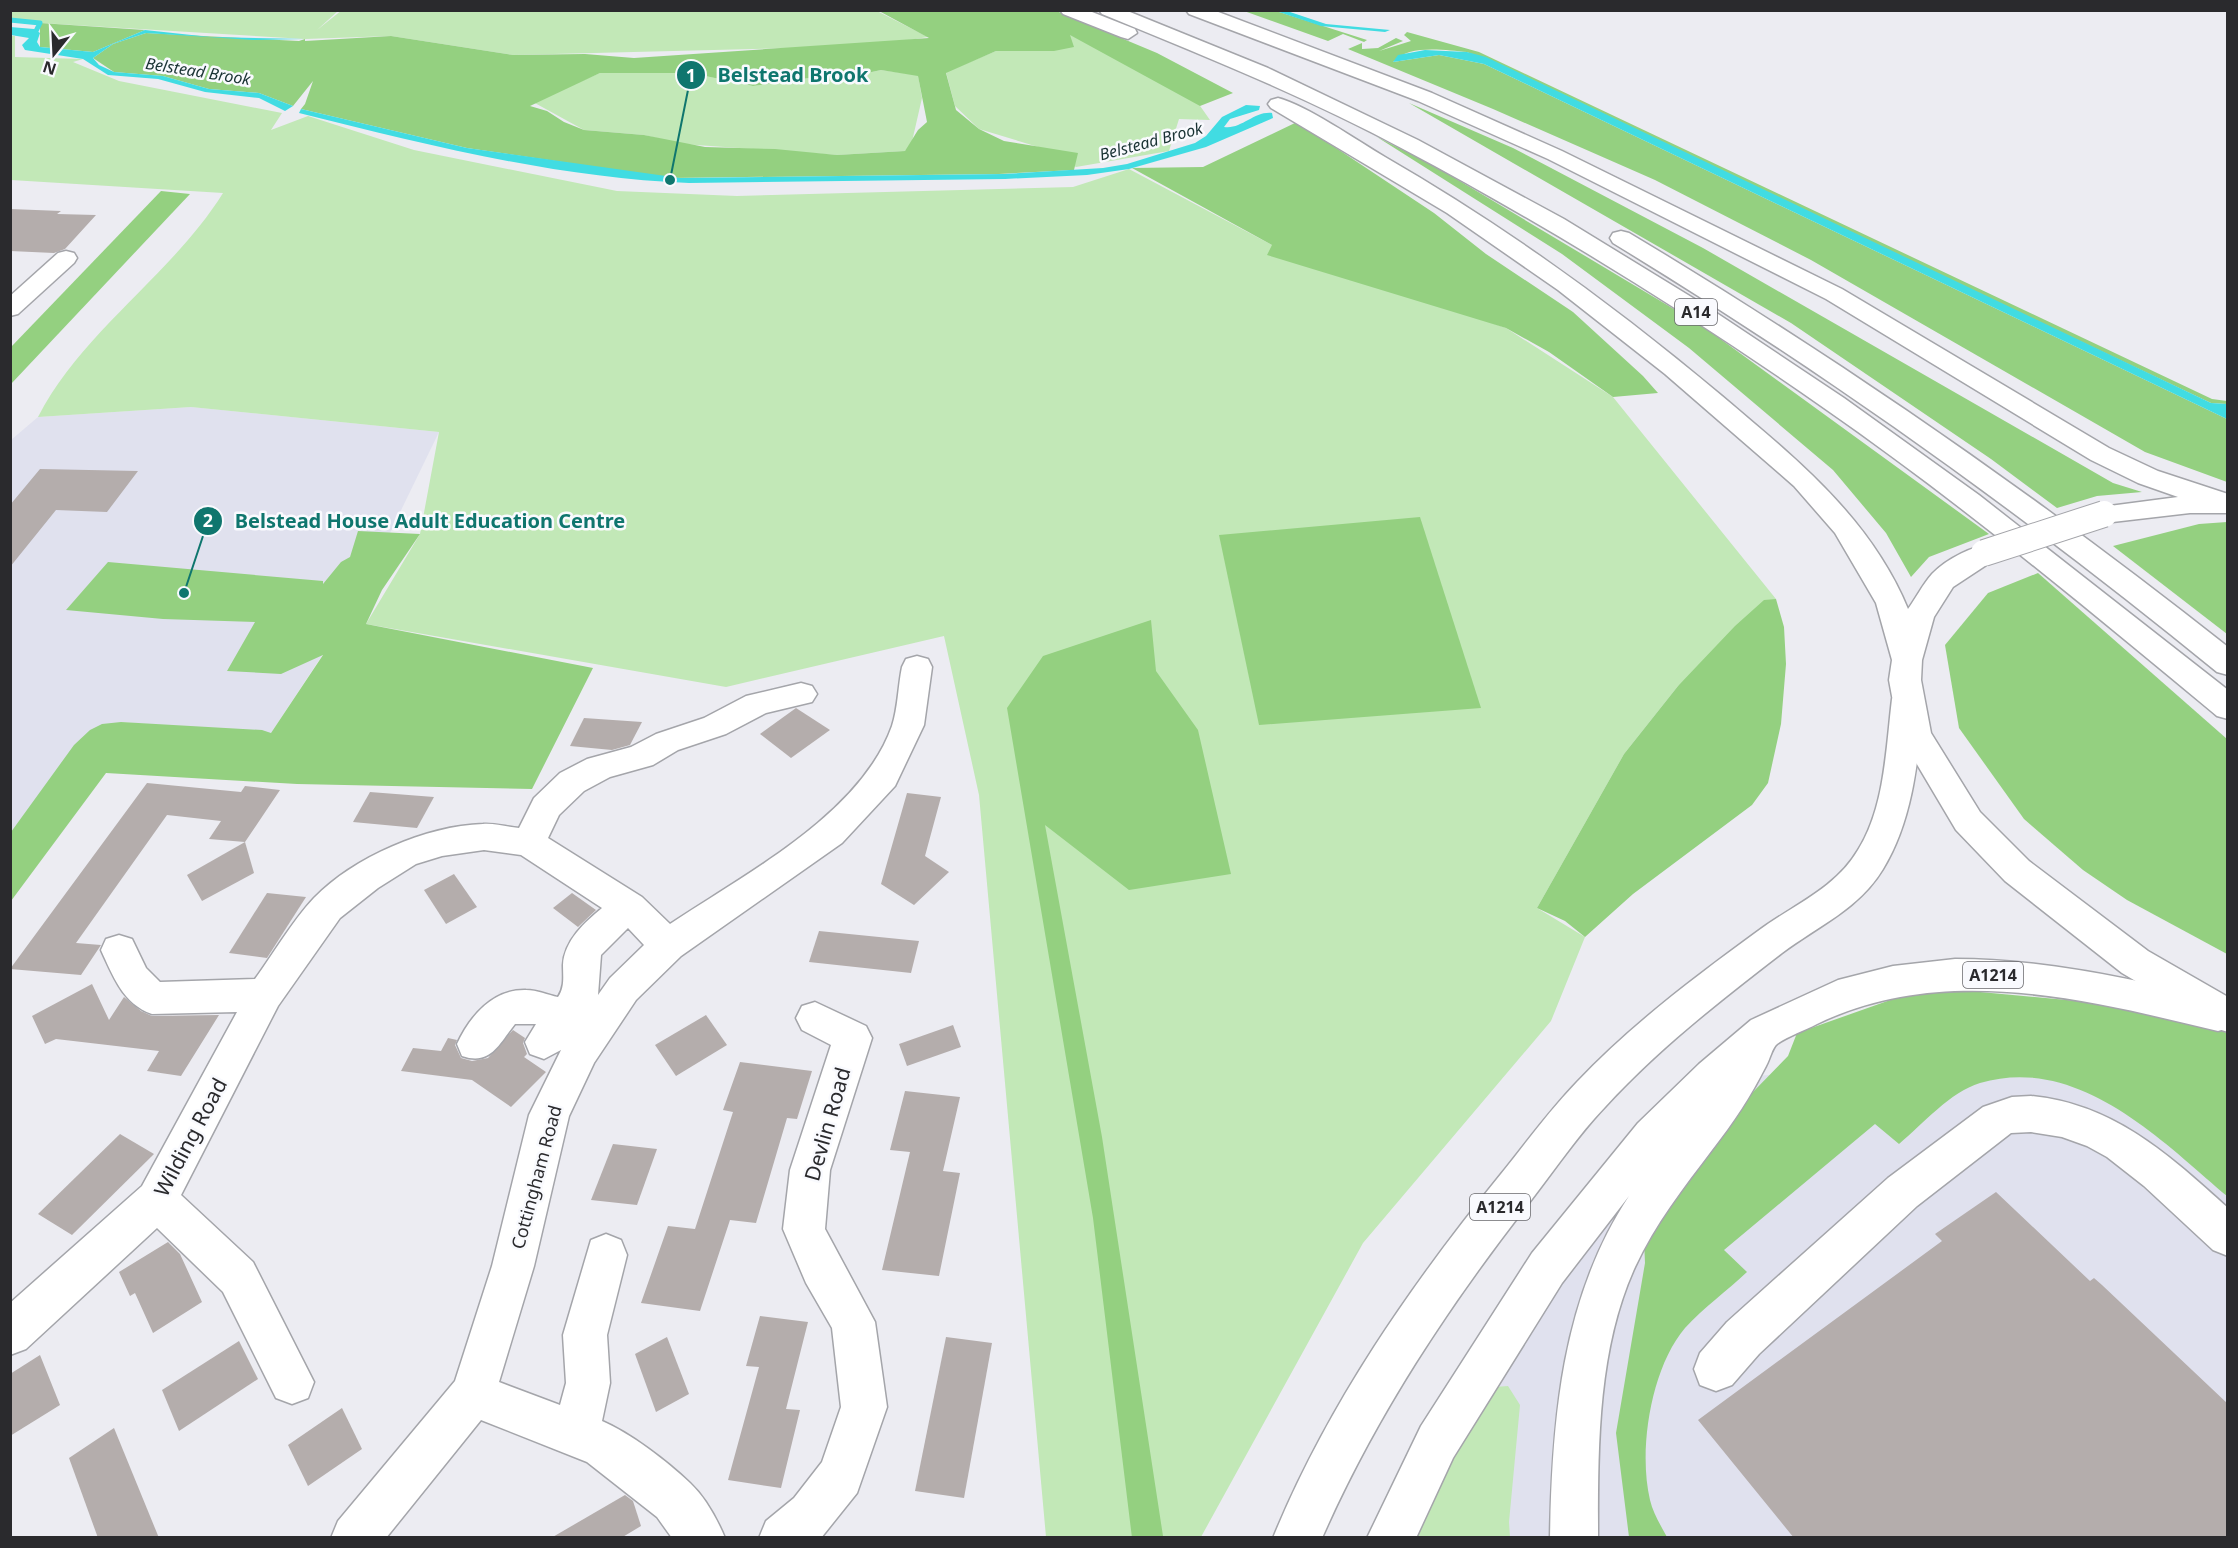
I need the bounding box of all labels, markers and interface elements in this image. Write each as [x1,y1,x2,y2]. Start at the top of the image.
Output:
north arrow [24,24,84,84]
water label: Belstead Brook [144,52,253,90]
text: N [40,56,59,81]
callout: Belstead Brook [676,56,880,94]
text: Belstead Brook [718,61,869,88]
text: 1 [686,63,696,87]
water label: Belstead Brook [1097,116,1206,165]
road number: A14 [1675,299,1717,325]
callout: Belstead House Adult Education Centre [193,502,637,540]
text: Belstead House Adult Education Centre [235,507,625,534]
text: 2 [203,508,213,532]
road number: A1214 [1963,962,2023,988]
street label: Devlin Road [797,1064,857,1184]
street label: Wilding Road [147,1073,233,1201]
street label: Cottingham Road [505,1102,567,1252]
road number: A1214 [1470,1194,1530,1220]

